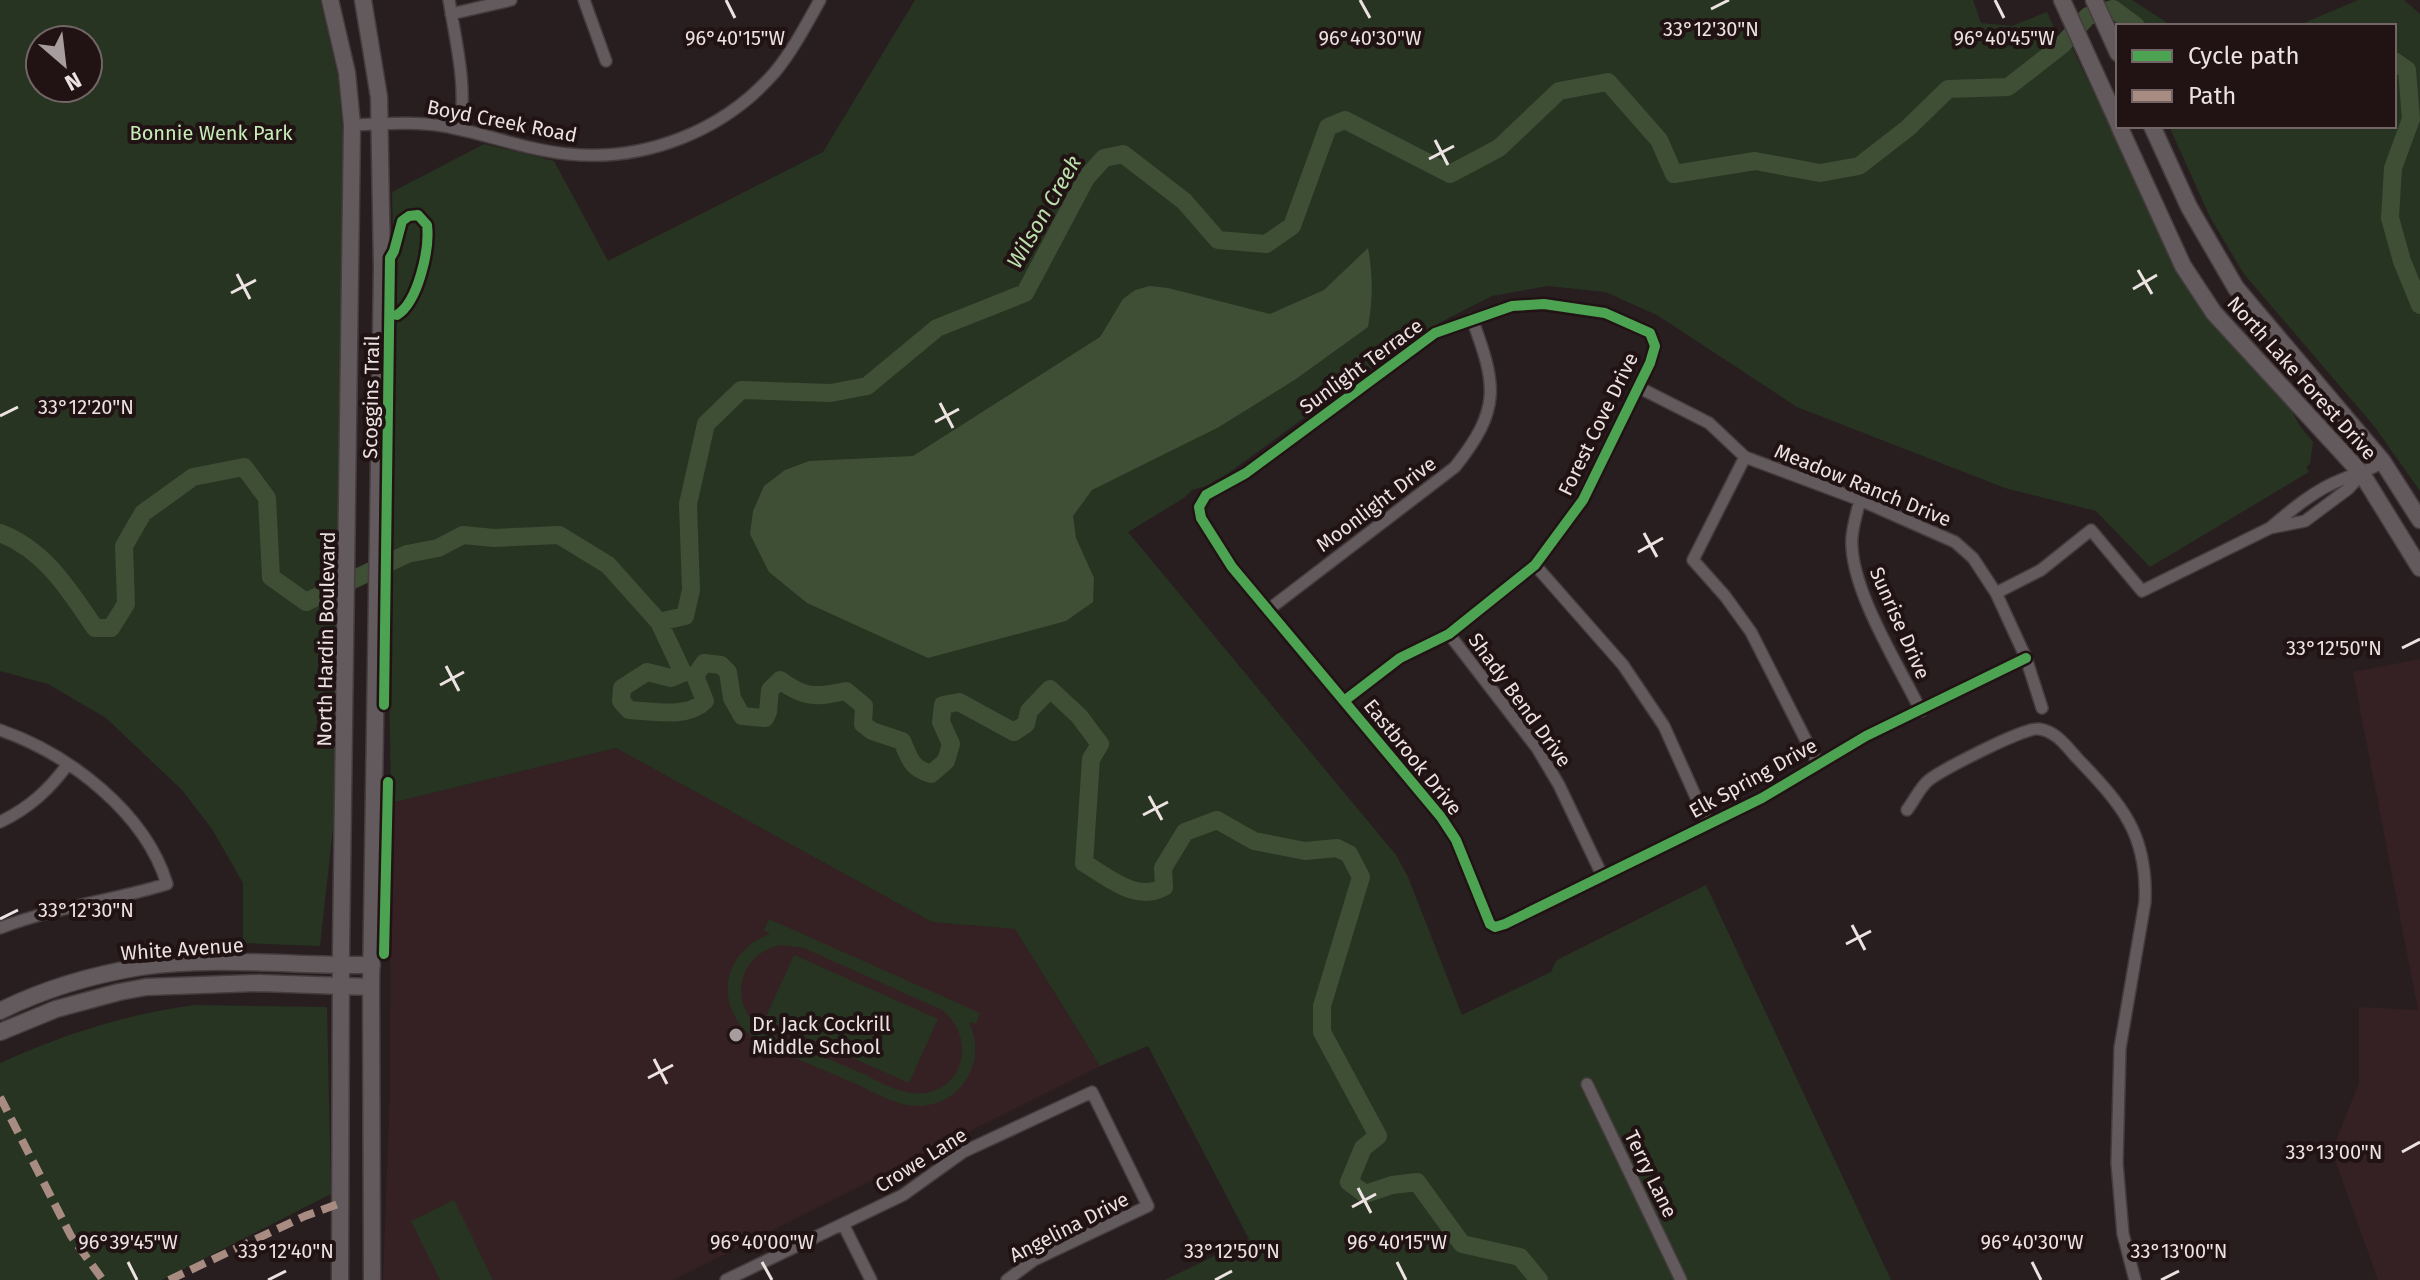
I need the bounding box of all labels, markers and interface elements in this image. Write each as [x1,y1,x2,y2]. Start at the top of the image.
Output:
text: 33°12'30"N [1663,17,1759,41]
north arrow [24,24,104,104]
legend [2116,24,2396,128]
text: 96°40'15"W [685,26,785,50]
text: 96°40'30"W [1319,26,1422,50]
text: 96°40'45"W [1954,26,2055,50]
text: Cycle path [2188,42,2300,70]
text: N [60,66,86,97]
text: Path [2188,82,2236,110]
street label: Boyd Creek Road [425,95,579,147]
park label: Bonnie Wenk Park [130,121,293,145]
water label: Wilson Creek [1001,151,1087,273]
street label: North Lake Forest Drive [2222,291,2382,465]
street label: Sunlight Terrace [1295,313,1427,419]
street label: Scoggins Trail [358,335,384,459]
street label: Forest Cove Drive [1553,349,1643,499]
text: 33°12'20"N [38,395,134,419]
street label: Meadow Ranch Drive [1771,439,1955,531]
street label: Moonlight Drive [1311,451,1441,557]
street label: North Hardin Boulevard [312,531,340,747]
street label: Sunrise Drive [1865,563,1935,683]
street label: Shady Bend Drive [1463,628,1577,772]
text: 33°12'50"N [2286,636,2382,660]
street label: Eastbrook Drive [1359,694,1467,820]
street label: Elk Spring Drive [1685,733,1821,823]
text: 33°12'30"N [38,898,134,922]
street label: White Avenue [120,933,244,965]
place label: Dr. Jack Cockrill Middle School [752,1012,891,1059]
marker: Dr. Jack Cockrill Middle School [727,1026,745,1044]
street label: Crowe Lane [871,1122,971,1198]
street label: Terry Lane [1620,1127,1682,1221]
text: 33°13'00"N [2286,1140,2383,1164]
street label: Angelina Drive [1005,1187,1133,1267]
text: 96°39'45"W [78,1230,178,1254]
text: 96°40'00"W [710,1230,814,1254]
text: 96°40'15"W [1347,1230,1447,1254]
text: 96°40'30"W [1981,1230,2084,1254]
text: 33°12'40"N [238,1239,334,1263]
text: 33°12'50"N [1184,1239,1280,1263]
text: 33°13'00"N [2131,1239,2228,1263]

